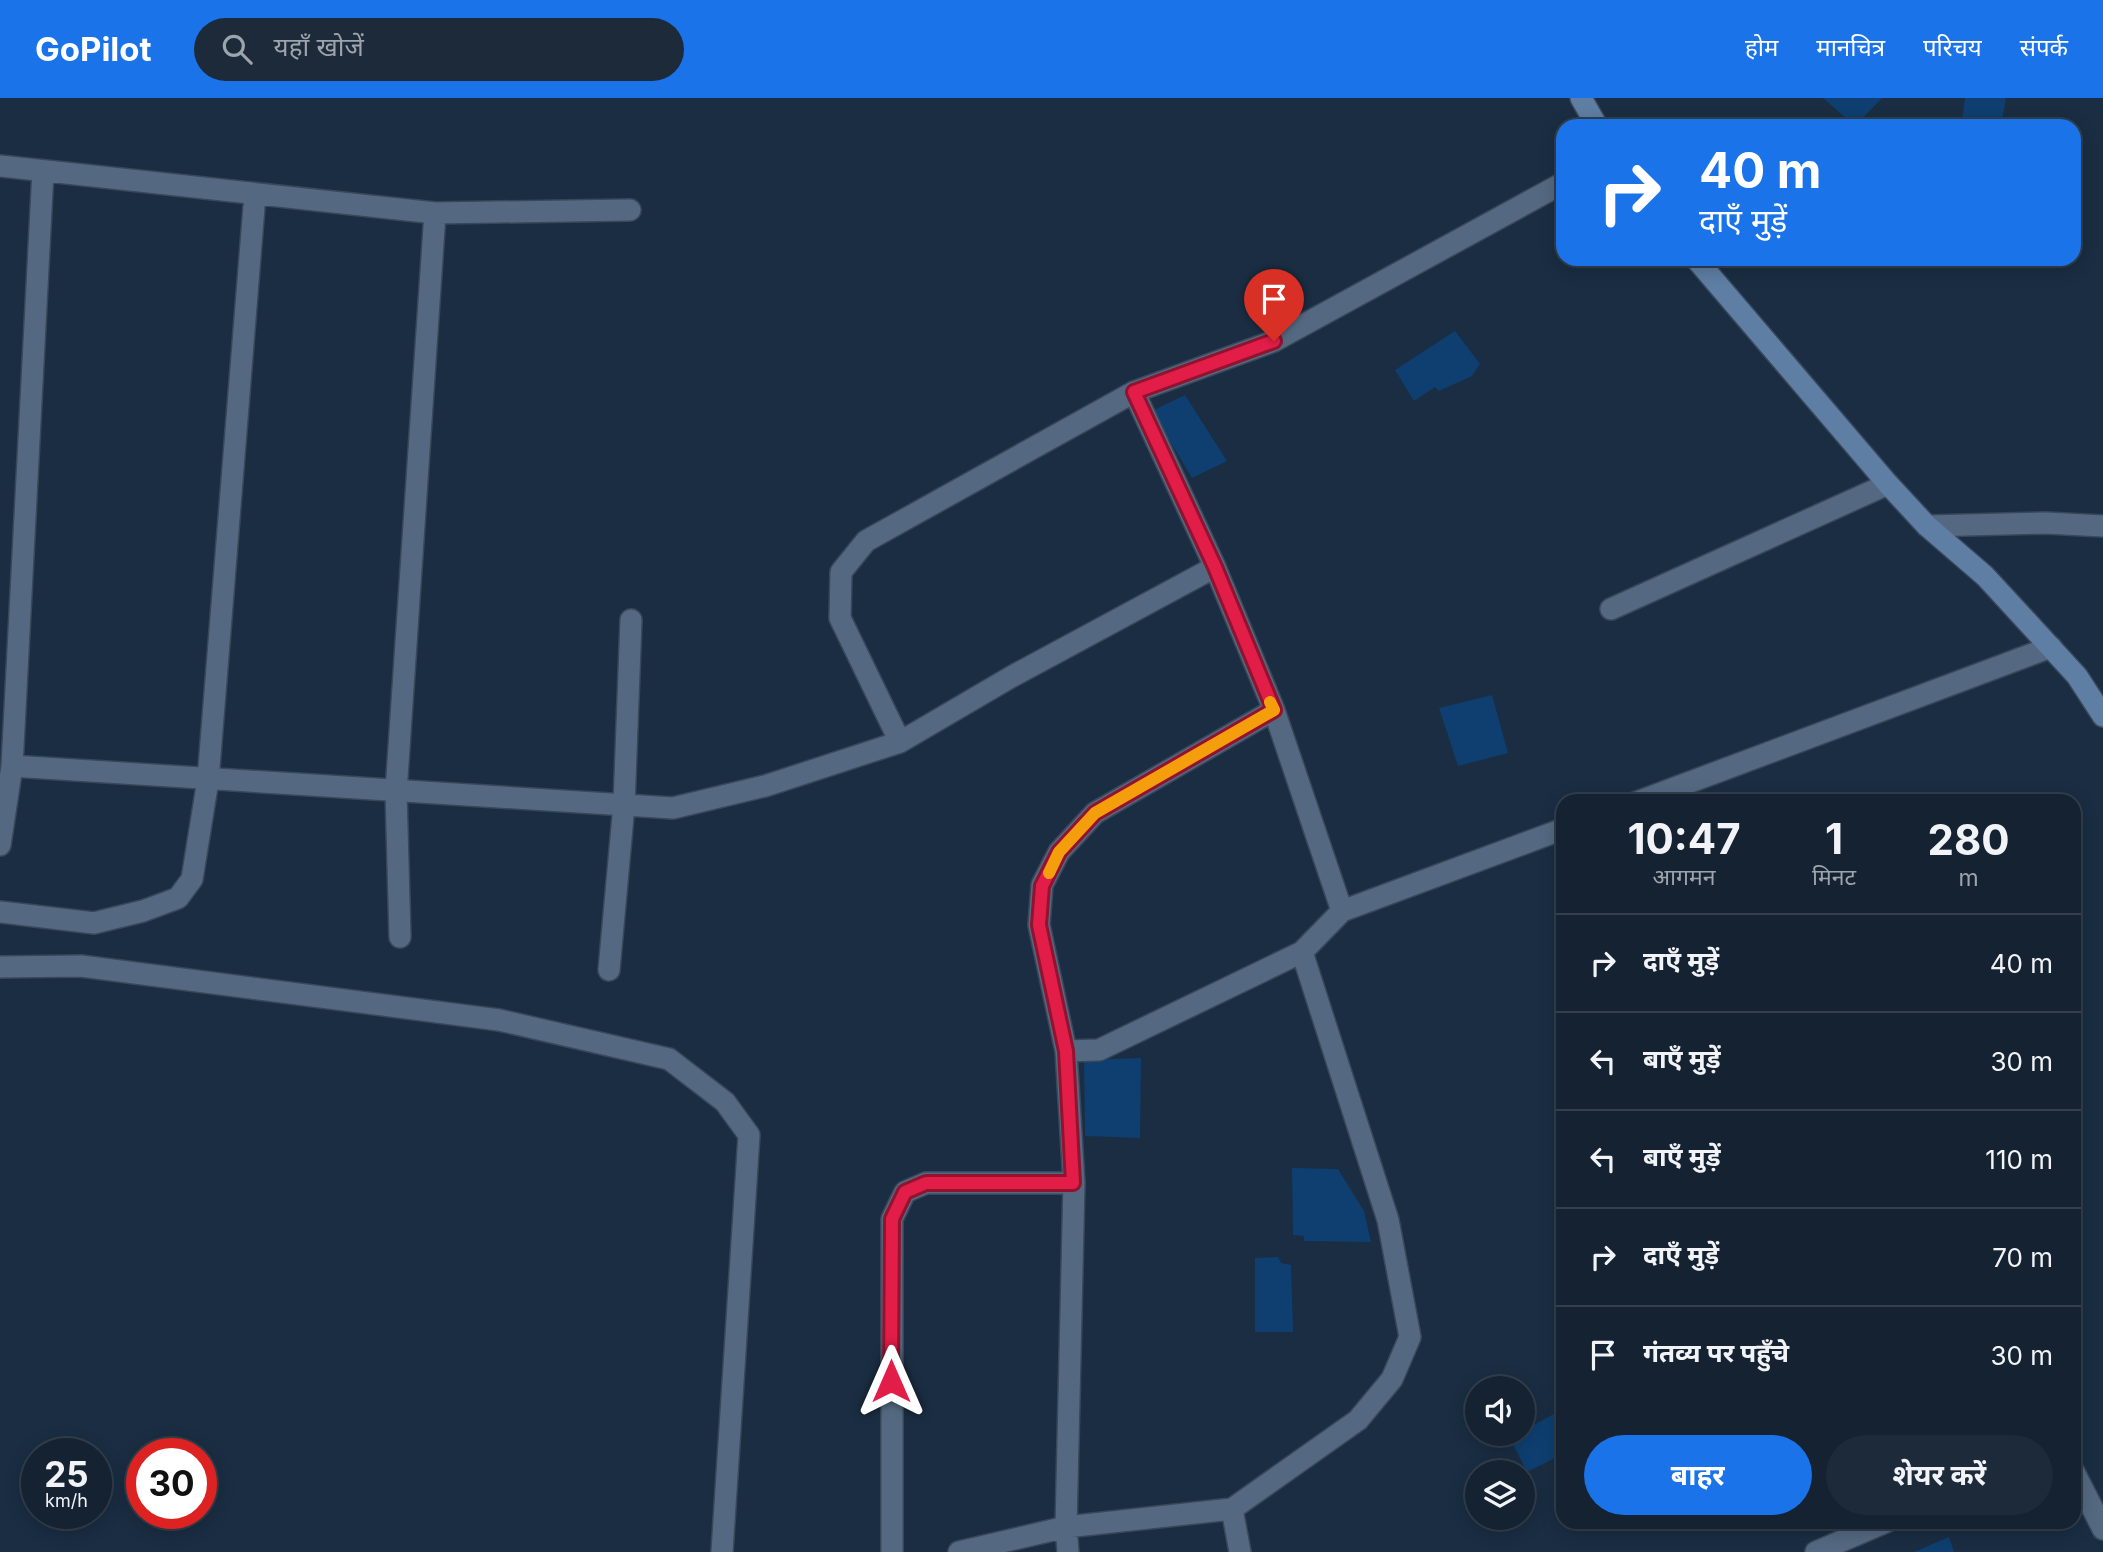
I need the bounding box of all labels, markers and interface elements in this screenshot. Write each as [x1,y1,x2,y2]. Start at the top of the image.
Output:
search box [194,18,684,81]
text: GoPilot [35,29,152,69]
icon: search [218,30,256,68]
text: यहाँ खोजें [274,31,364,62]
text: होम [1745,33,1778,62]
text: मानचित्र [1816,33,1885,62]
text: परिचय [1923,33,1982,62]
text: संपर्क [2020,33,2068,62]
text: 40 m [1699,141,1822,200]
icon: right [1584,147,1675,238]
text: दाएँ मुड़ें [1699,201,1787,240]
pin [1244,269,1304,341]
icon: arrive [1255,280,1293,318]
text: 10:47 [1627,813,1741,864]
text: 1 [1825,813,1843,864]
text: 280 [1928,814,2010,865]
text: आगमन [1653,863,1716,891]
text: मिनट [1812,863,1856,891]
text: m [1958,864,1979,892]
icon: right [1584,944,1622,982]
text: दाएँ मुड़ें [1643,945,1719,976]
text: 40 m [1990,948,2053,979]
icon: left [1584,1042,1622,1080]
text: बाएँ मुड़ें [1643,1043,1720,1074]
text: 30 m [1990,1046,2053,1077]
icon: left [1584,1140,1622,1178]
text: बाएँ मुड़ें [1643,1141,1720,1172]
text: 110 m [1985,1144,2053,1175]
icon: right [1584,1238,1622,1276]
text: दाएँ मुड़ें [1643,1239,1719,1270]
text: 70 m [1992,1242,2053,1273]
icon: arrive [1584,1336,1622,1374]
text: गंतव्य पर पहुँचे [1643,1337,1789,1368]
text: 30 m [1990,1340,2053,1371]
position arrow [854,1344,928,1418]
map controls [1465,1376,1535,1530]
button: sound [1465,1376,1535,1446]
button: बाहर [1584,1435,1812,1515]
button: शेयर करें [1826,1435,2053,1515]
speed limit sign: 30 [126,1438,217,1529]
text: 25 [44,1453,89,1495]
button: layers [1465,1460,1535,1530]
text: km/h [45,1490,88,1511]

